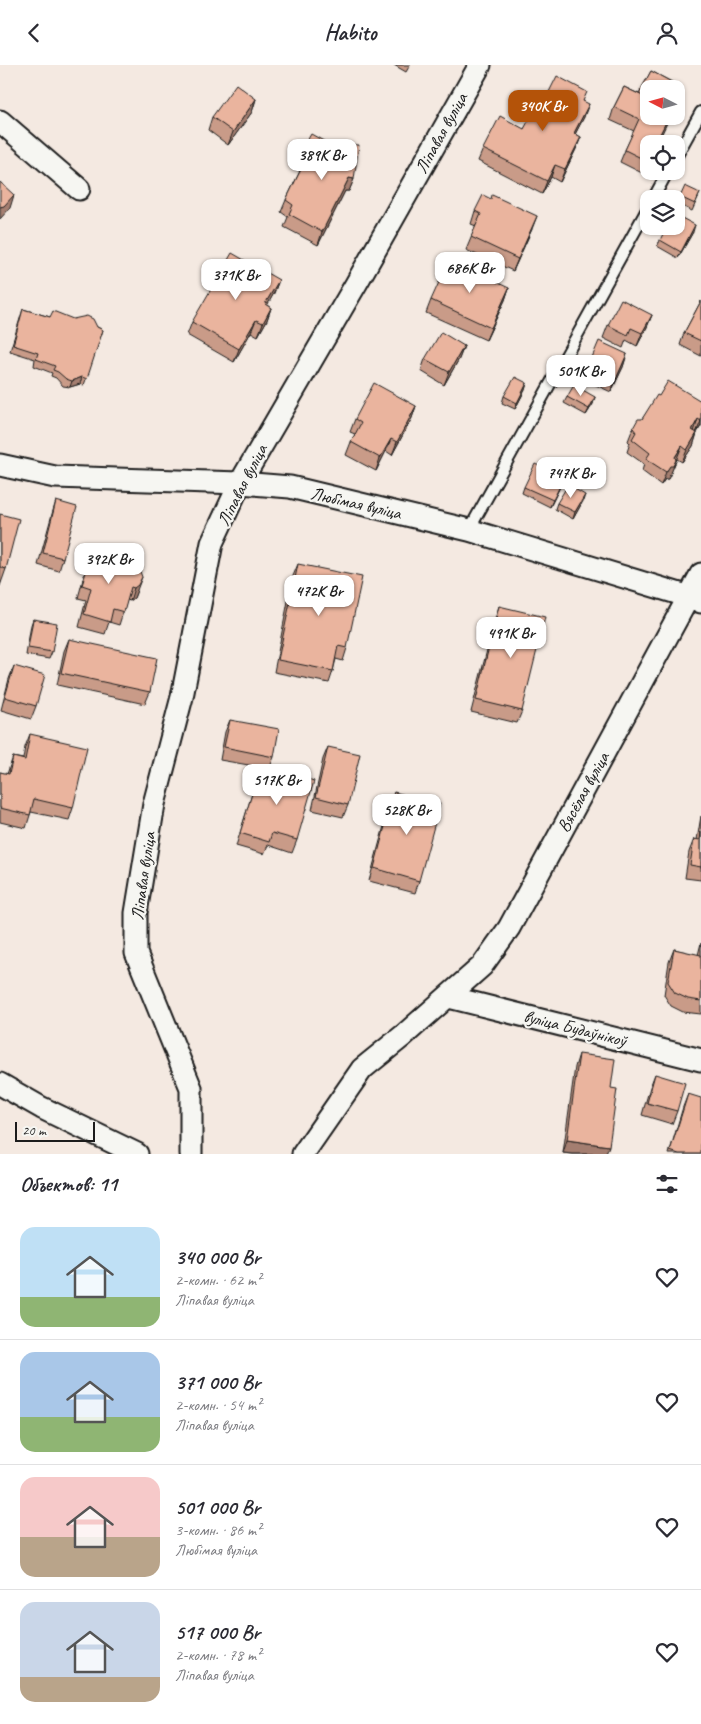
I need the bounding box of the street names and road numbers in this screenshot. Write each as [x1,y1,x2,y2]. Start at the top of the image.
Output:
street label: Ліпавая вуліца [410,88,473,177]
street label: Ліпавая вуліца [212,440,272,529]
street label: Любімая вуліца [309,482,405,524]
street label: Вясёлая вуліца [552,747,614,836]
street label: Ліпавая вуліца [126,829,160,921]
street label: вуліца Будаўнікоў [521,1005,630,1052]

